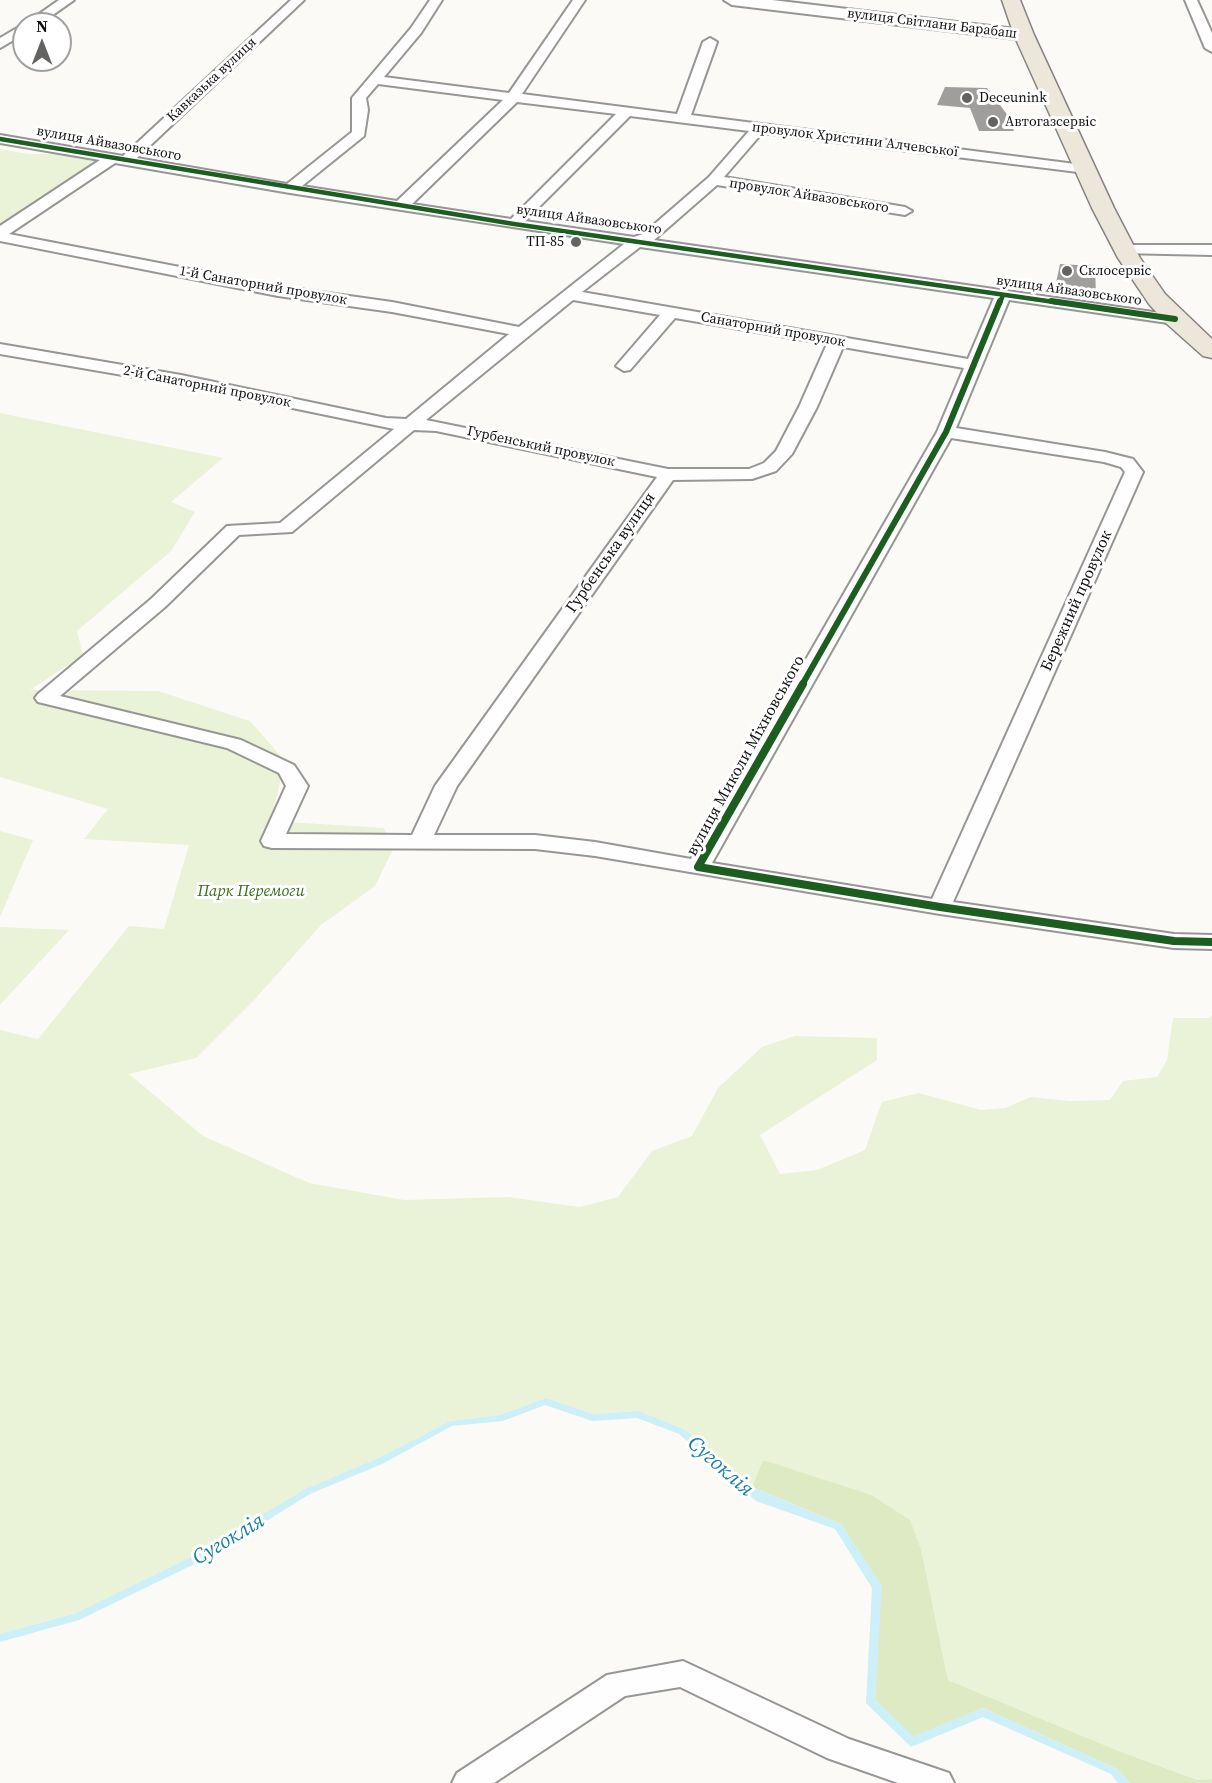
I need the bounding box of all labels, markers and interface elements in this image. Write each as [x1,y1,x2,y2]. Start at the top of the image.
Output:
street label: вулиця Світлани Барабаш [846,5,1018,43]
north arrow [12,12,72,72]
text: N [36,15,48,37]
street label: Кавказька вулиця [164,34,260,126]
place label: Deceunink [979,90,1047,106]
marker: Deceunink [960,91,974,105]
place label: Автогазсервіс [1005,114,1096,130]
marker: Автогазсервіс [986,115,1000,129]
street label: провулок Христини Алчевської [751,119,959,161]
street label: вулиця Айвазовського [35,123,183,165]
street label: провулок Айвазовського [728,175,890,217]
street label: вулиця Айвазовського [515,201,663,239]
place label: ТП-85 [526,234,564,250]
marker: ТП-85 [569,235,583,249]
street label: 1-й Санаторний провулок [178,263,348,309]
place label: Склосервіс [1079,263,1151,279]
marker: Склосервіс [1060,264,1074,278]
street label: вулиця Айвазовського [995,272,1143,310]
street label: Санаторний провулок [699,309,847,351]
street label: 2-й Санаторний провулок [122,363,292,411]
street label: Гурбенський провулок [466,423,616,471]
street label: Гурбенська вулиця [562,489,660,617]
street label: Бережний провулок [1037,528,1117,674]
street label: вулиця Миколи Міхновського [683,652,809,860]
park label: Парк Перемоги [197,882,305,902]
water label: Сугоклія [682,1432,758,1502]
water label: Сугоклія [189,1509,269,1571]

